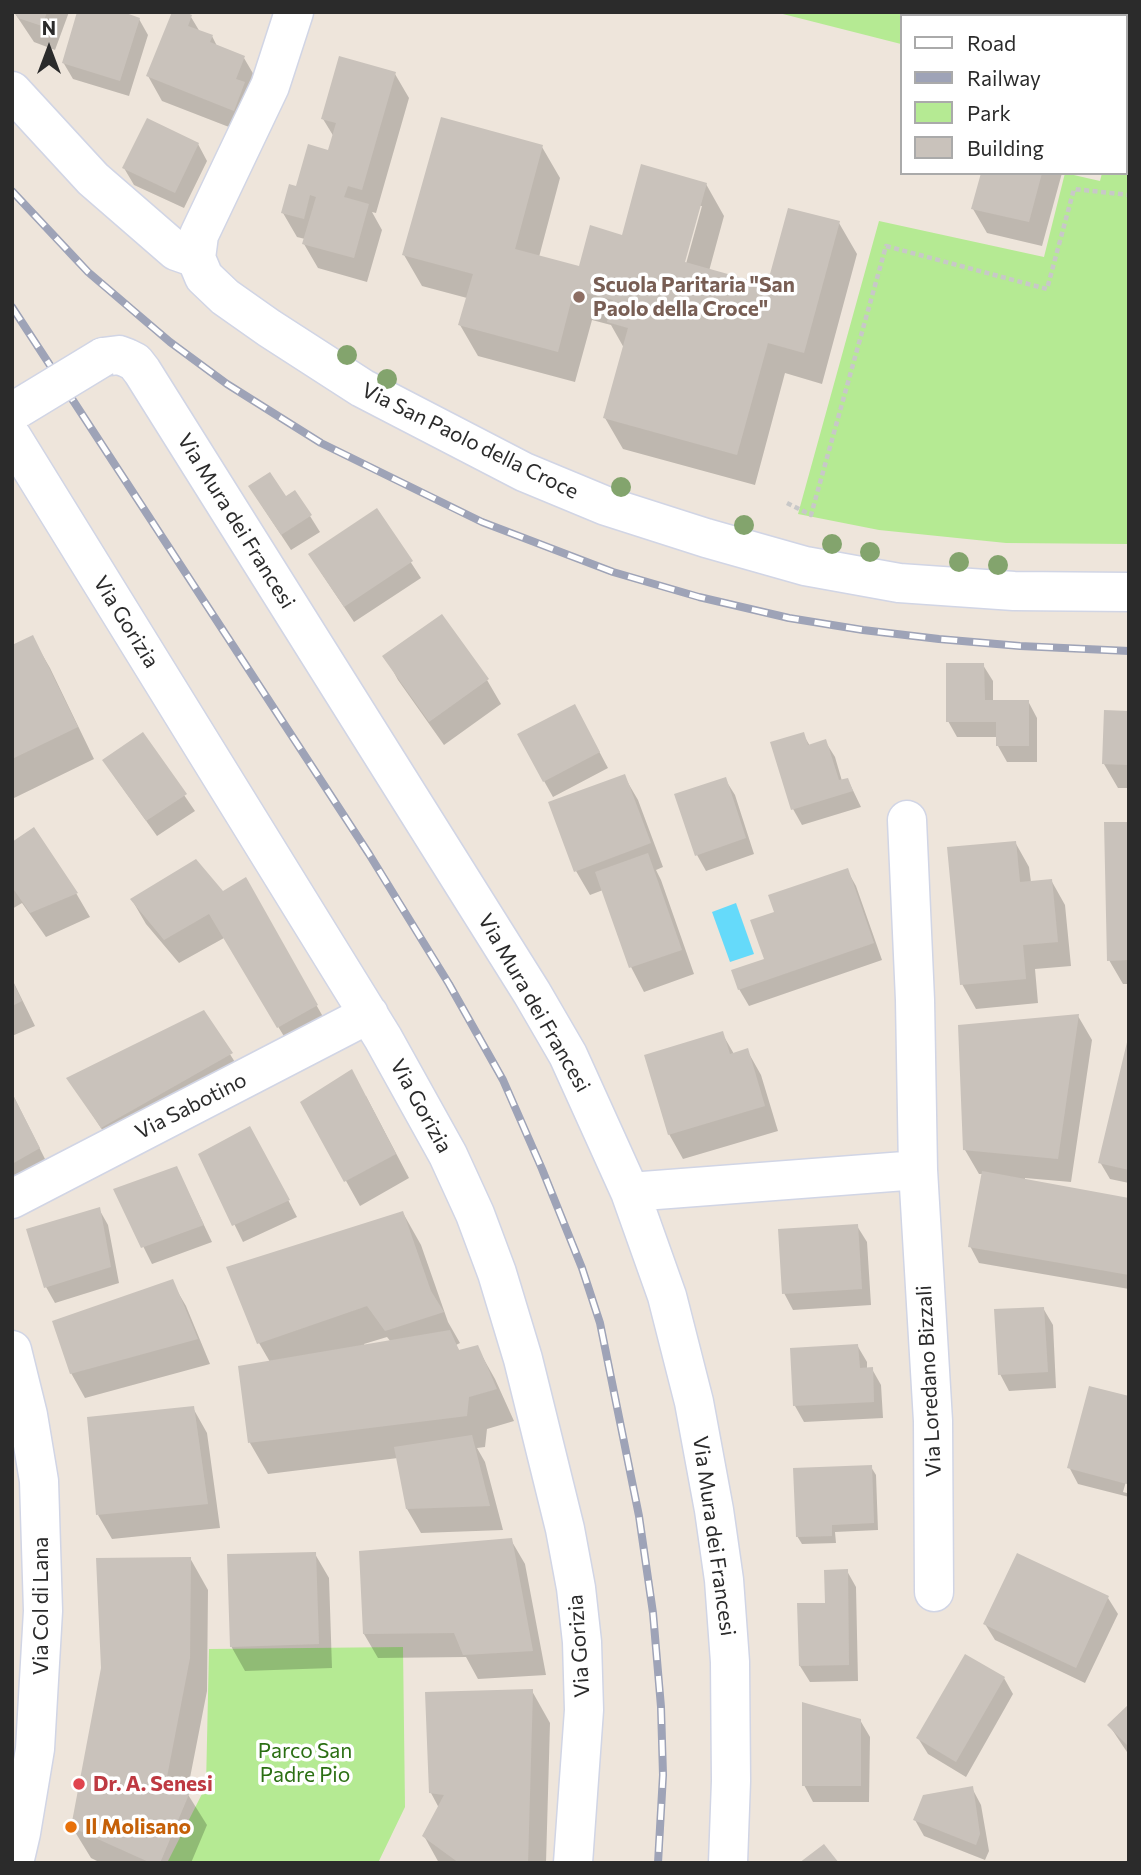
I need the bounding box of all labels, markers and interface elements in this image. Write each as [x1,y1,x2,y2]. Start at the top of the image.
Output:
north arrow [14,14,84,84]
legend [900,14,1127,175]
text: N [42,16,56,39]
text: Road [967,30,1016,55]
text: Railway [967,65,1041,90]
text: Park [967,100,1011,125]
text: Building [967,135,1044,160]
place label: Scuola Paritaria "San Paolo della Croce" [593,272,795,322]
marker: Scuola Paritaria "San Paolo della Croce" [571,289,587,305]
street label: Via San Paolo della Croce [357,377,583,505]
street label: Via Mura dei Francesi [172,429,300,613]
street label: Via Gorizia [88,571,164,673]
street label: Via Mura dei Francesi [473,909,595,1097]
street label: Via Gorizia [385,1055,457,1157]
street label: Via Sabotino [131,1067,251,1145]
street label: Via Loredano Bizzali [911,1285,947,1477]
street label: Via Mura dei Francesi [687,1434,741,1638]
street label: Via Col di Lana [28,1537,54,1675]
street label: Via Gorizia [563,1594,595,1698]
park label: Parco San Padre Pio [258,1738,352,1788]
place label: Dr. A. Senesi [93,1771,213,1797]
marker: Dr. A. Senesi [71,1776,87,1792]
place label: Il Molisano [85,1814,191,1840]
marker: Il Molisano [63,1819,79,1835]

